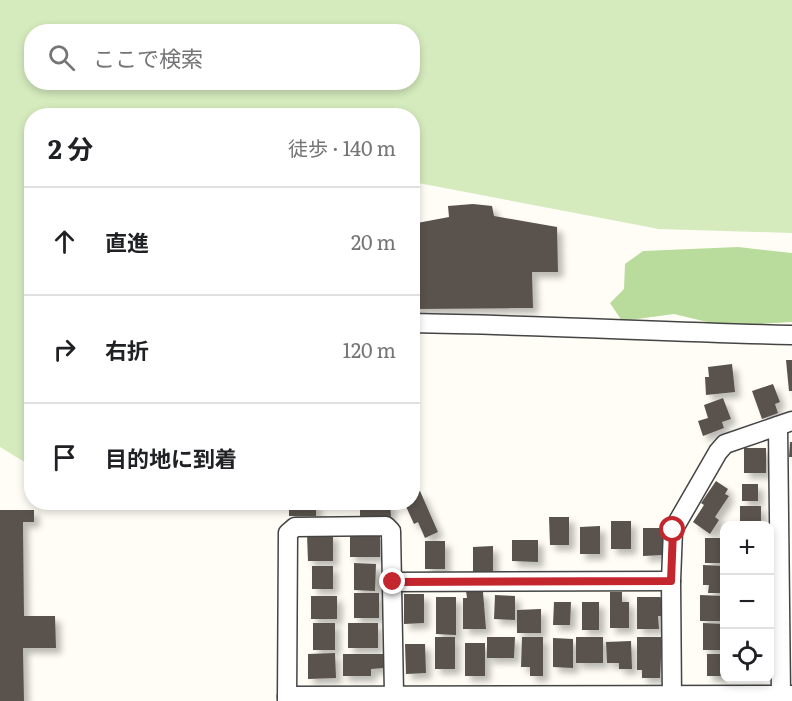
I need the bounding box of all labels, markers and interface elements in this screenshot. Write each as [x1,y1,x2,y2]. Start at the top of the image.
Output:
search box [24,24,420,90]
icon: search [45,41,78,74]
text: ここで検索 [93,41,203,74]
text: 2 分 [48,128,93,167]
text: 徒歩 · 140 m [288,132,396,162]
icon: ahead [48,225,81,258]
text: 直進 [105,225,149,258]
text: 20 m [351,226,396,256]
icon: right [48,333,81,366]
text: 右折 [105,333,149,366]
text: 120 m [343,334,396,364]
icon: arrive [48,441,81,474]
text: 目的地に到着 [105,441,237,474]
route start [659,516,685,542]
map controls [720,521,774,683]
button: + [720,521,774,575]
route end [379,568,405,594]
button: − [720,575,774,629]
button: locate [720,629,774,683]

